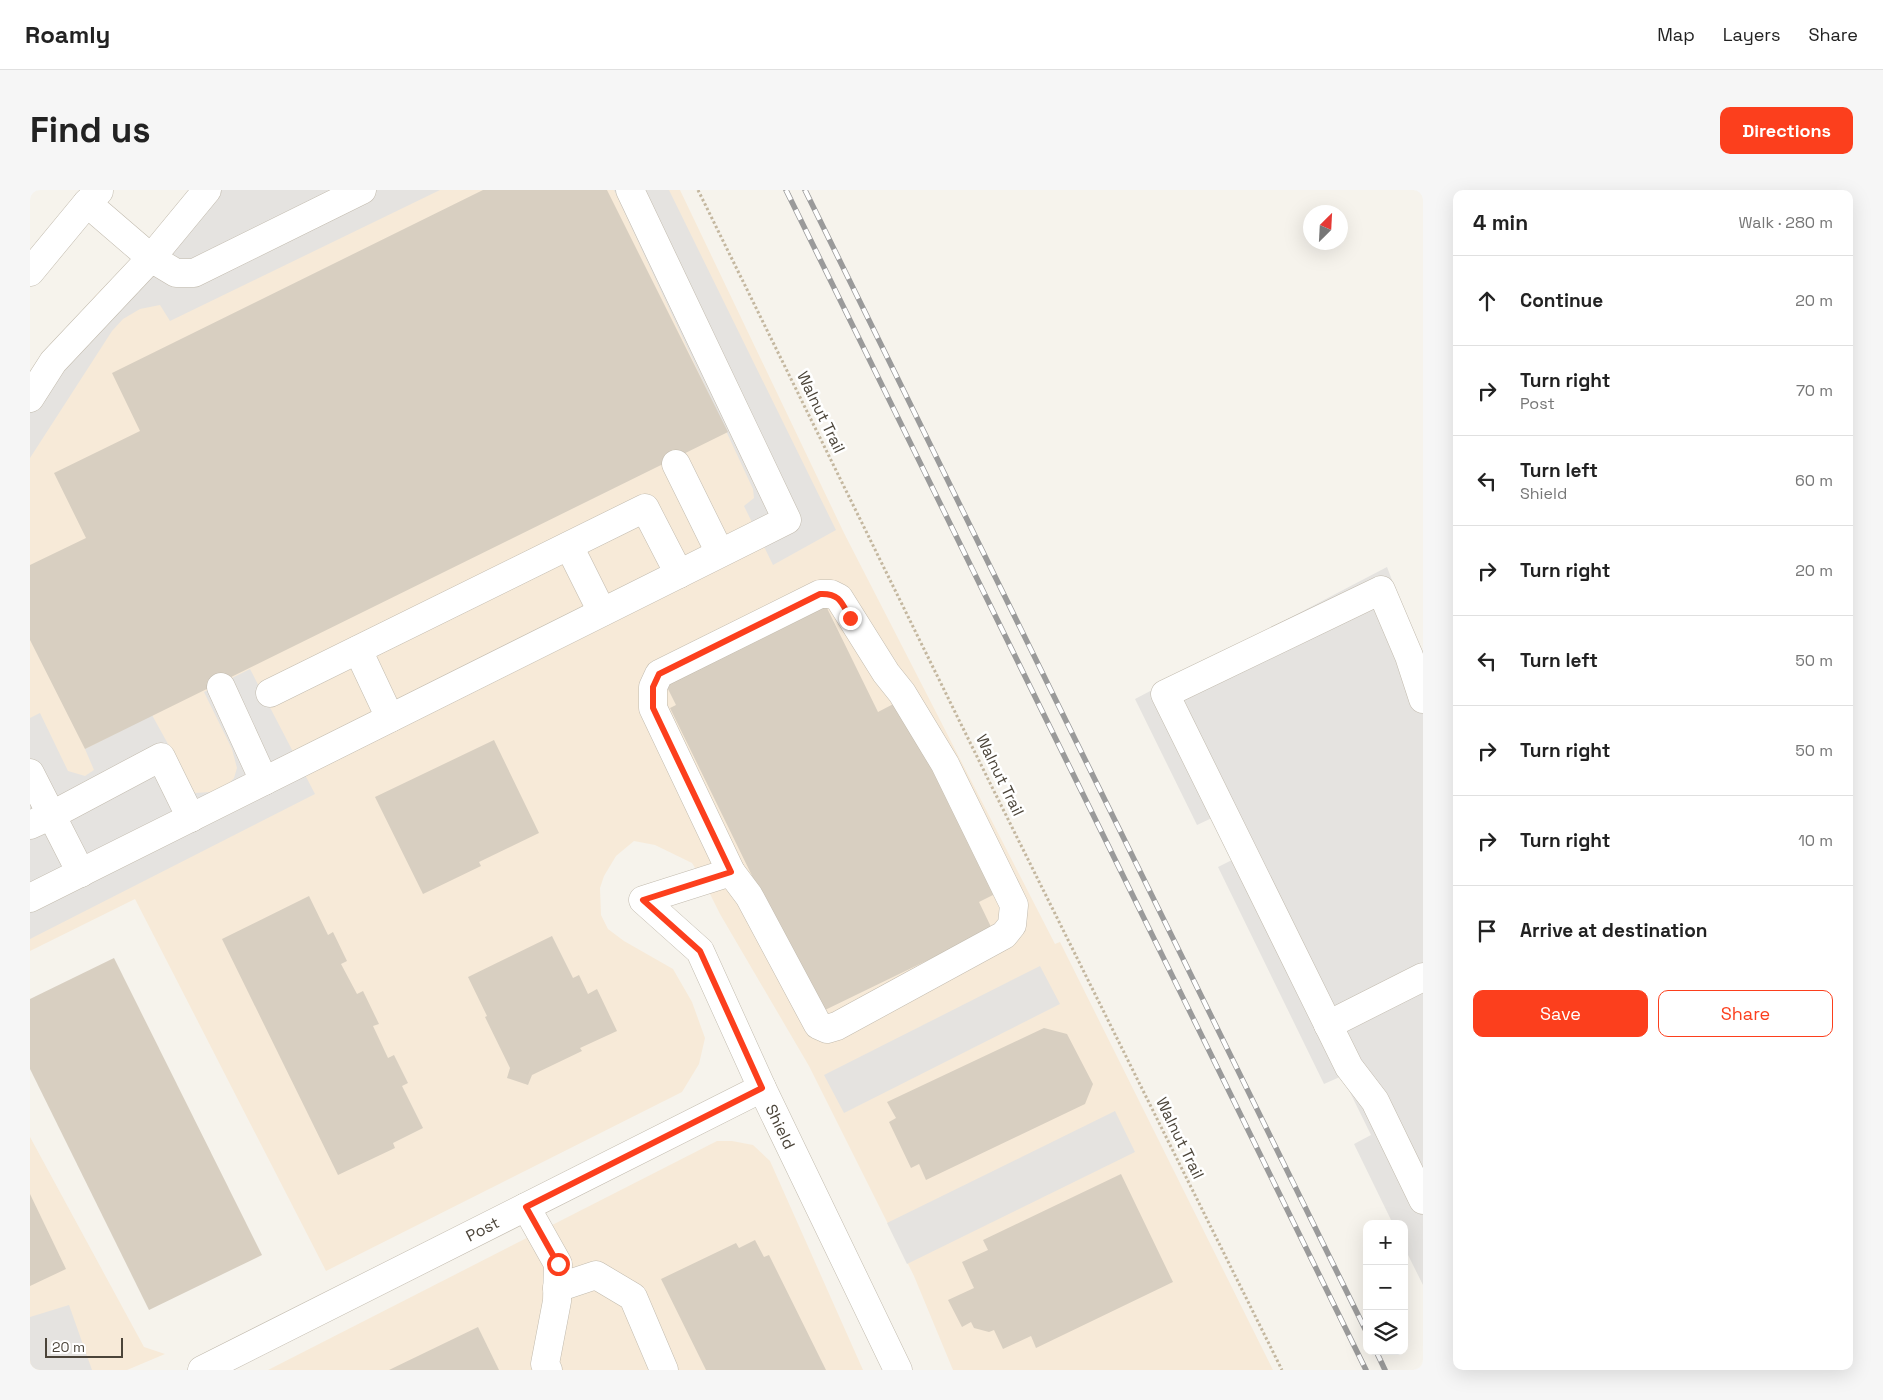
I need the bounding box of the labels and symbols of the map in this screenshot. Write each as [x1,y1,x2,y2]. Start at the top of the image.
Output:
north arrow [1303,205,1348,250]
street label: Walnut Trail [792,368,850,456]
route end [839,607,862,630]
street label: Walnut Trail [971,731,1029,819]
street label: Walnut Trail [1151,1094,1209,1182]
street label: Shield [761,1101,800,1152]
street label: Post [462,1212,503,1246]
route start [547,1253,570,1276]
scale bar [45,1335,122,1358]

